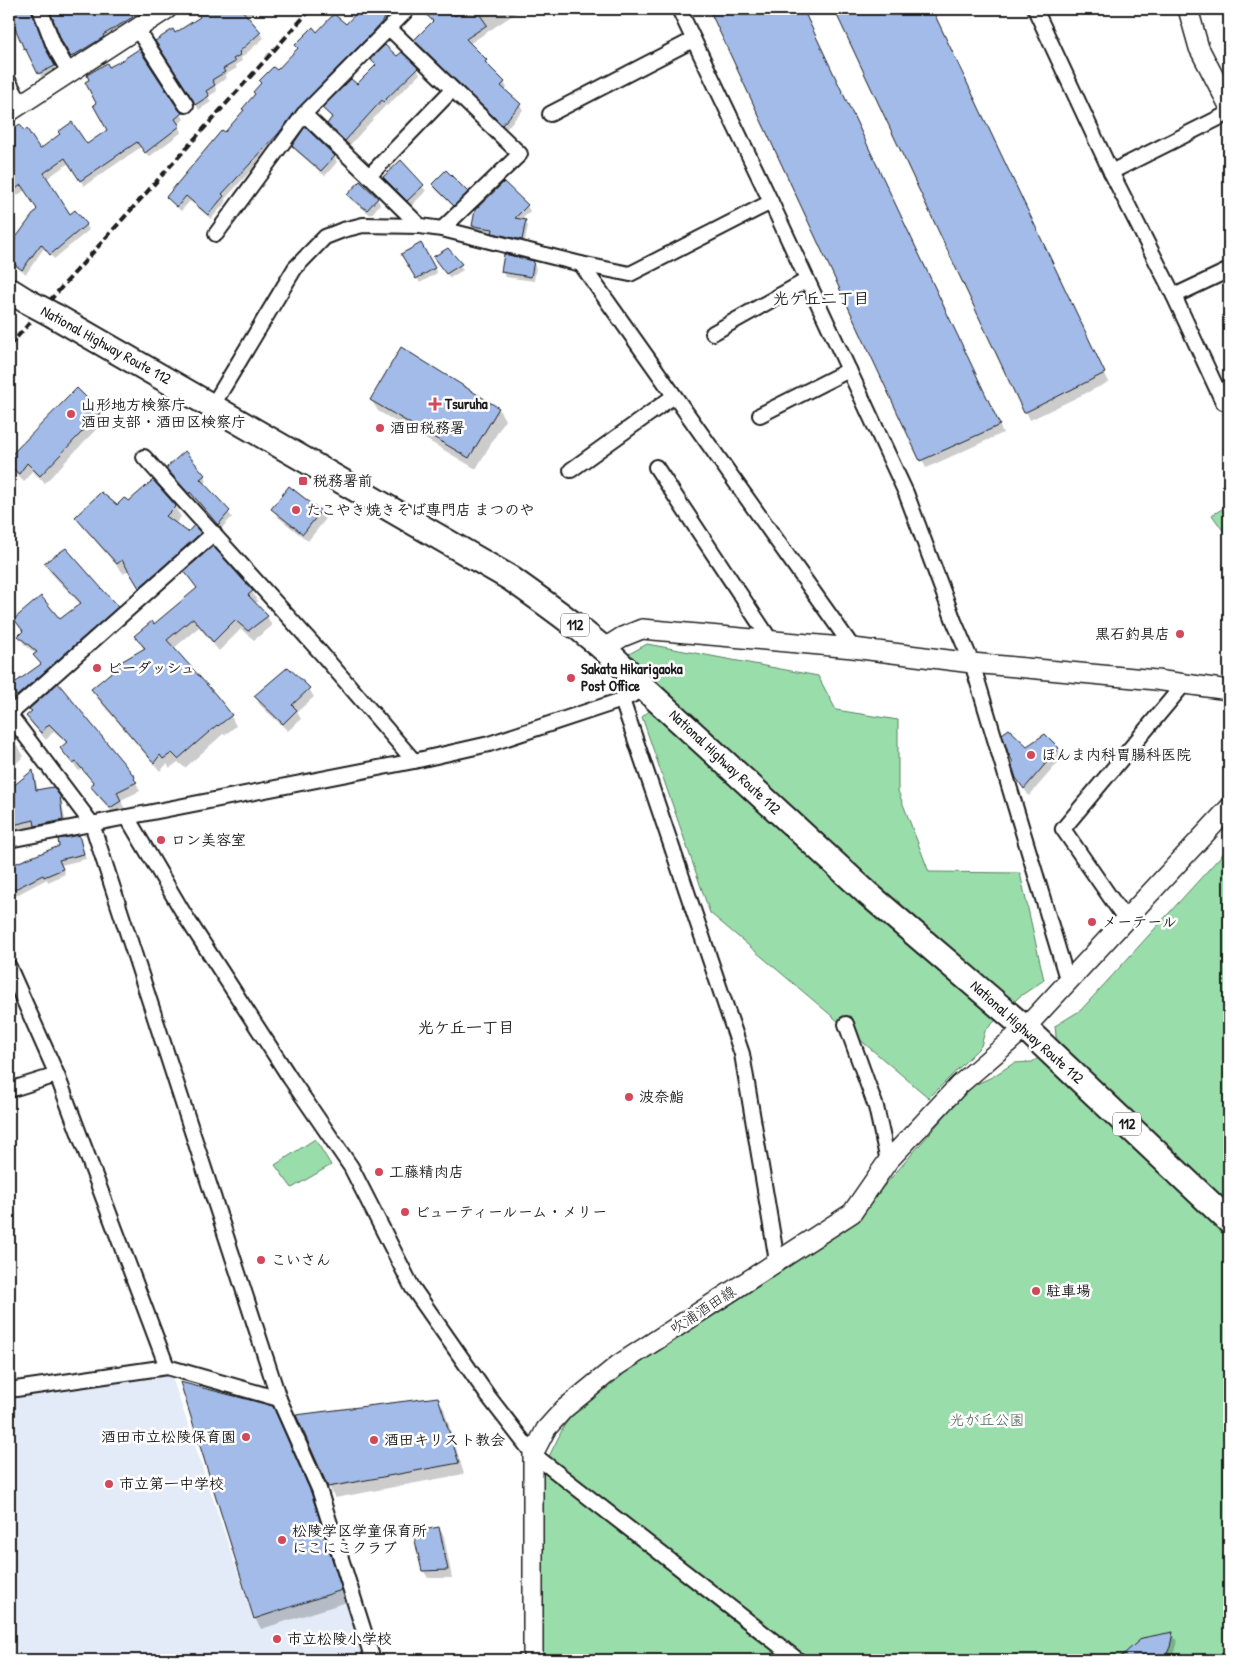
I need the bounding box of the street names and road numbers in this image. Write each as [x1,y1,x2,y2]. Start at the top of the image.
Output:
street label: National Highway Route 112 [37,300,175,389]
road number: 112 [561,614,589,636]
street label: National Highway Route 112 [665,704,786,819]
street label: National Highway Route 112 [966,975,1089,1088]
road number: 112 [1113,1112,1141,1136]
street label: 吹浦酒田線 [666,1280,740,1339]

